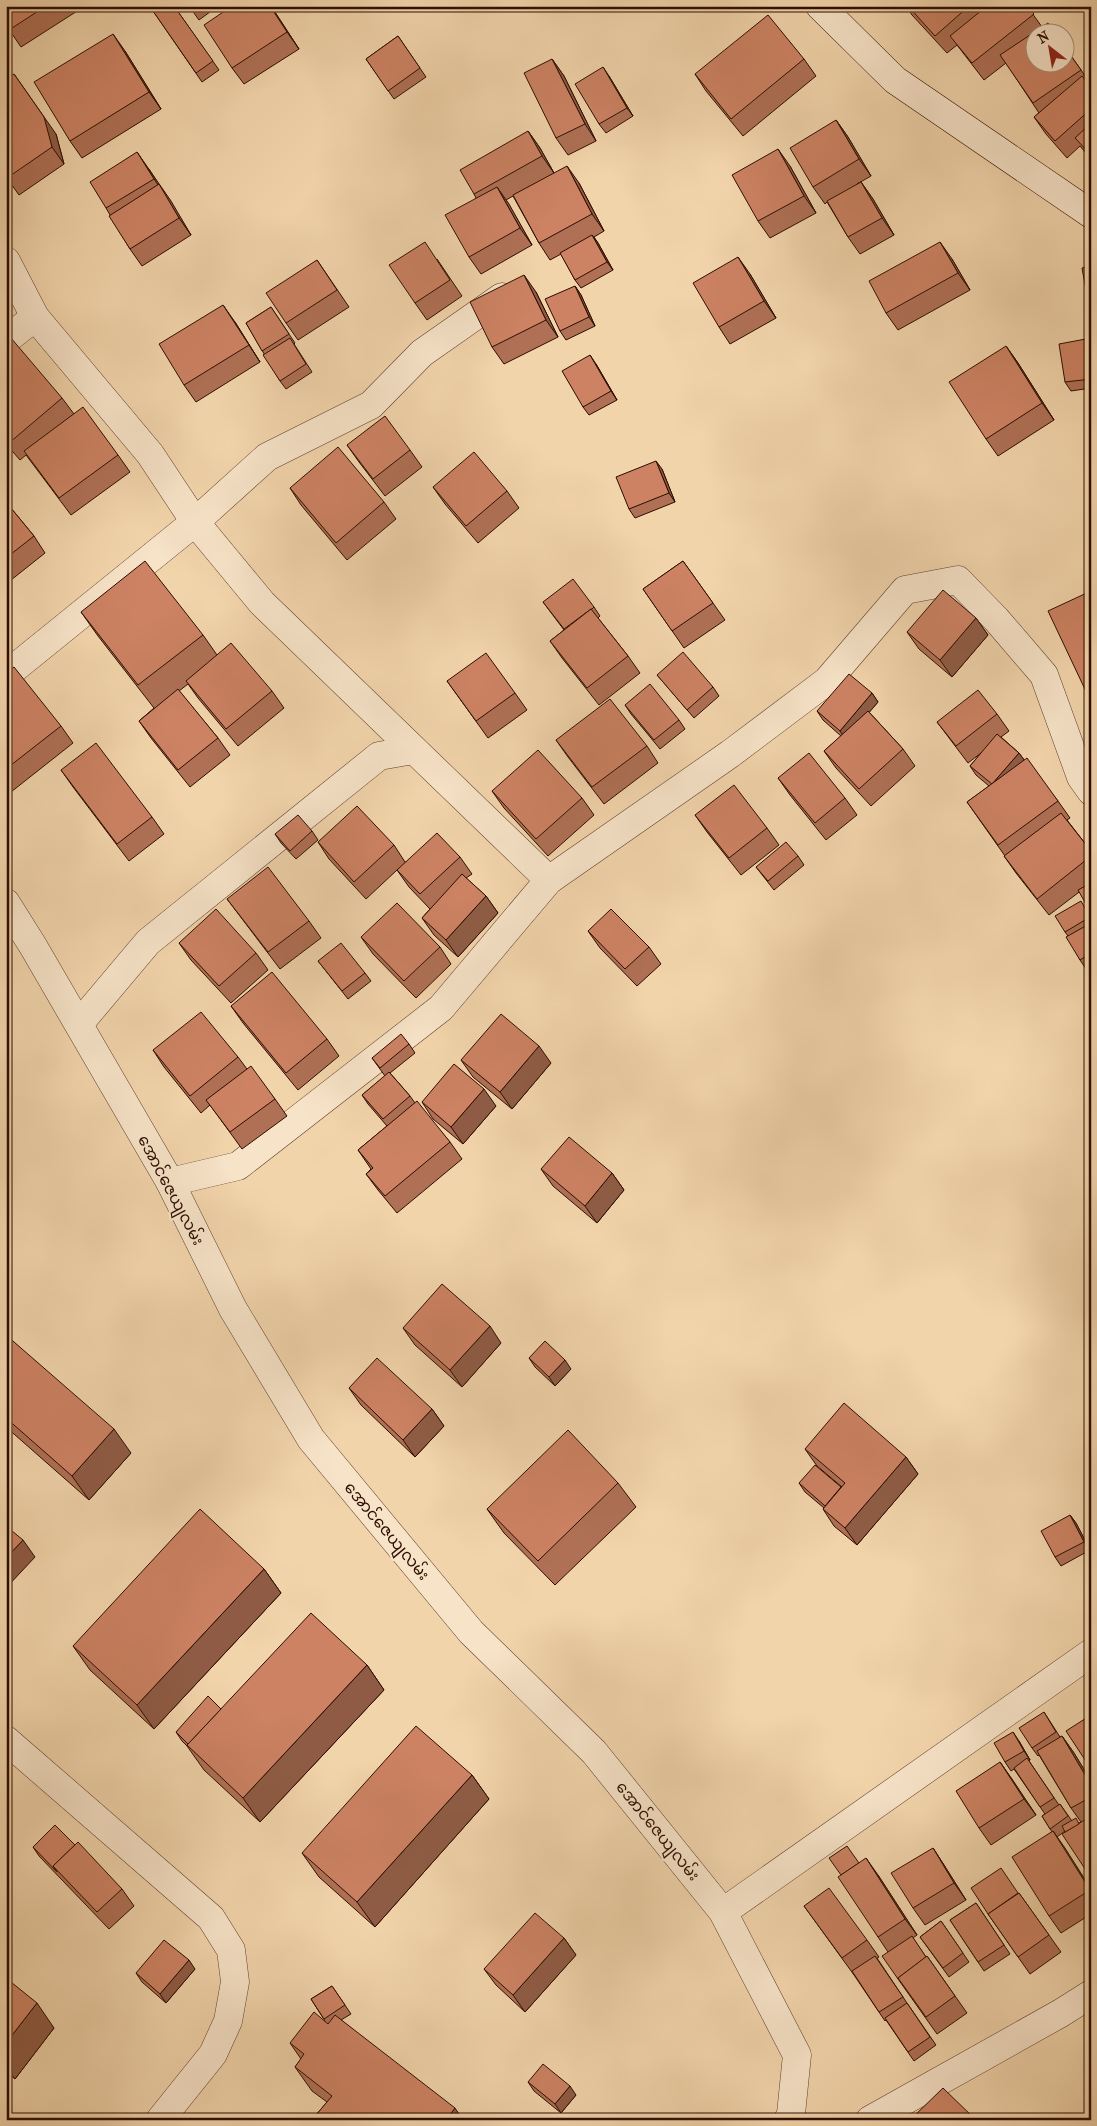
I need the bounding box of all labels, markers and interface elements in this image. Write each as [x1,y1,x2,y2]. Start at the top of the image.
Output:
north arrow [1024,22,1074,72]
text: N [1035,27,1053,47]
street label: အောင်ဇေယျလမ်း [130,1131,210,1250]
street label: အောင်ဇေယျလမ်း [337,1477,435,1586]
street label: အောင်ဇေယျလမ်း [609,1776,705,1887]

